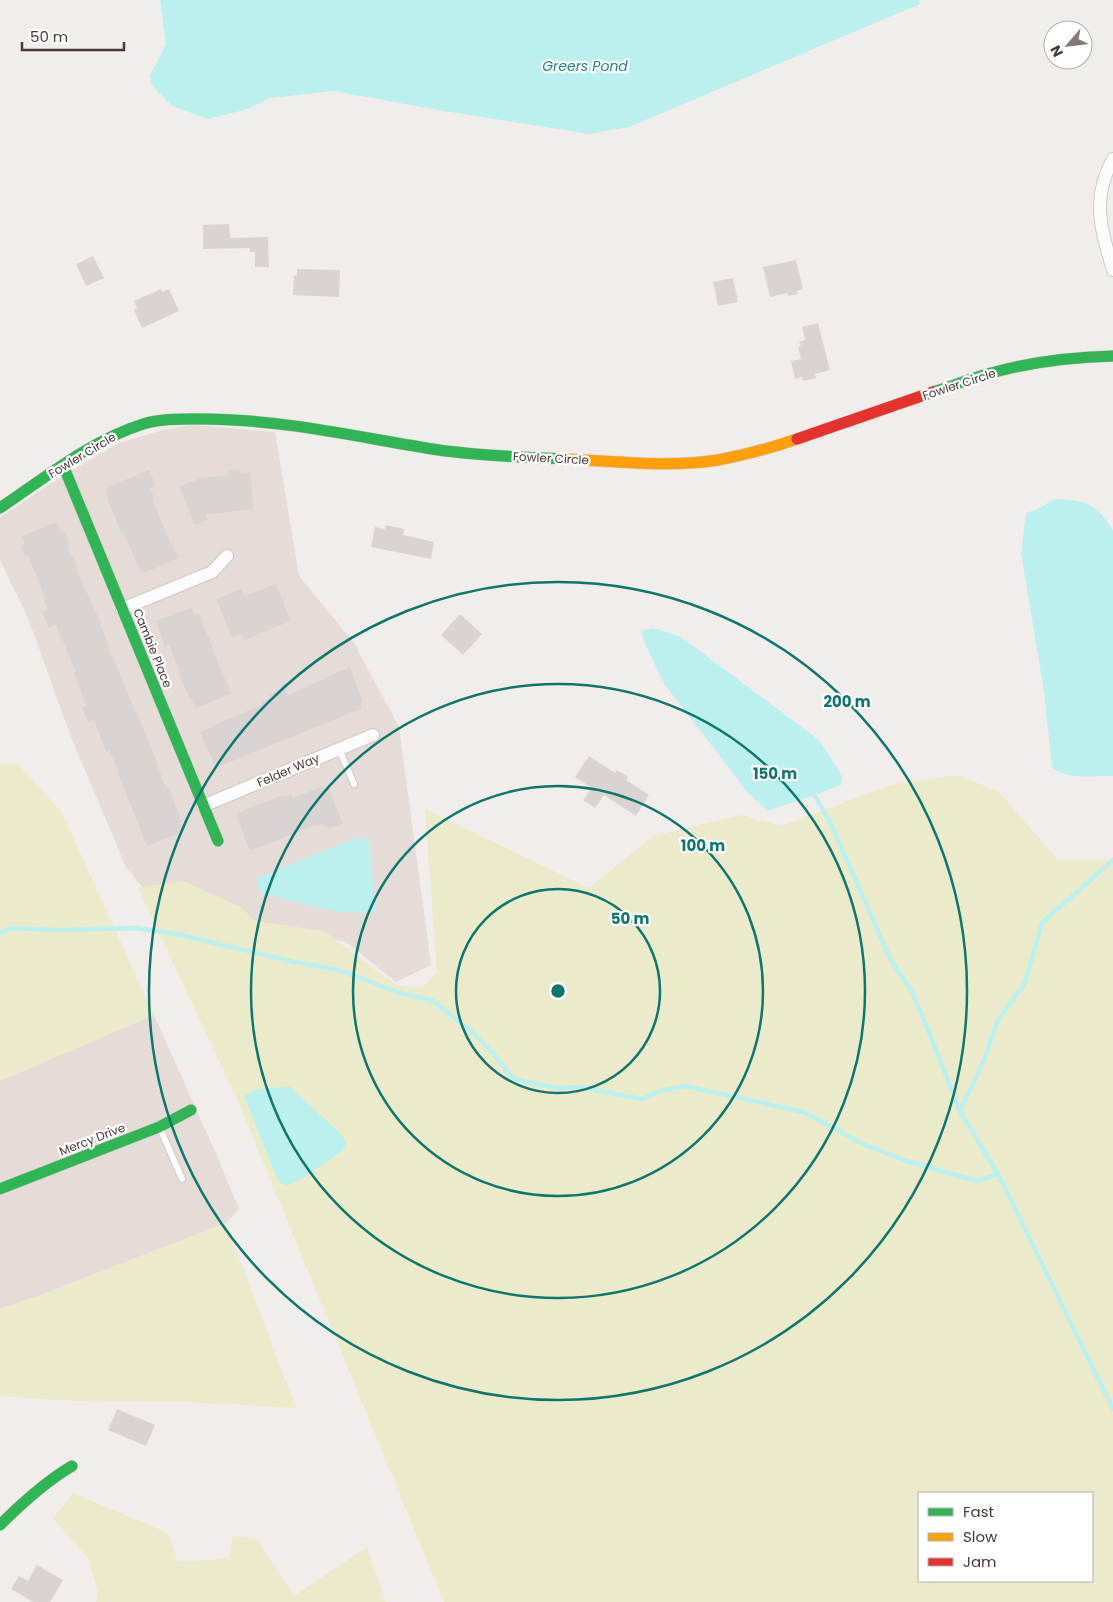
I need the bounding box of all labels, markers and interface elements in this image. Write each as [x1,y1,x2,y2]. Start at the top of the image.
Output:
scale bar [22,20,125,52]
north arrow [1043,20,1093,70]
text: 50 m [30,26,68,47]
text: N [1045,42,1068,60]
water label: Greers Pond [542,56,628,76]
street label: Fowler Circle [920,364,998,404]
street label: Fowler Circle [45,428,119,482]
street label: Fowler Circle [513,448,589,468]
street label: Cambie Place [129,606,177,690]
text: 200 m [823,691,871,712]
street label: Felder Way [254,749,322,791]
text: 150 m [753,763,797,784]
text: 100 m [681,835,725,856]
text: 50 m [611,908,649,929]
centre of rings [549,982,567,1000]
street label: Mercy Drive [56,1119,128,1159]
legend [918,1492,1093,1582]
text: Fast [963,1501,994,1522]
text: Slow [963,1526,998,1547]
text: Jam [963,1551,997,1572]

